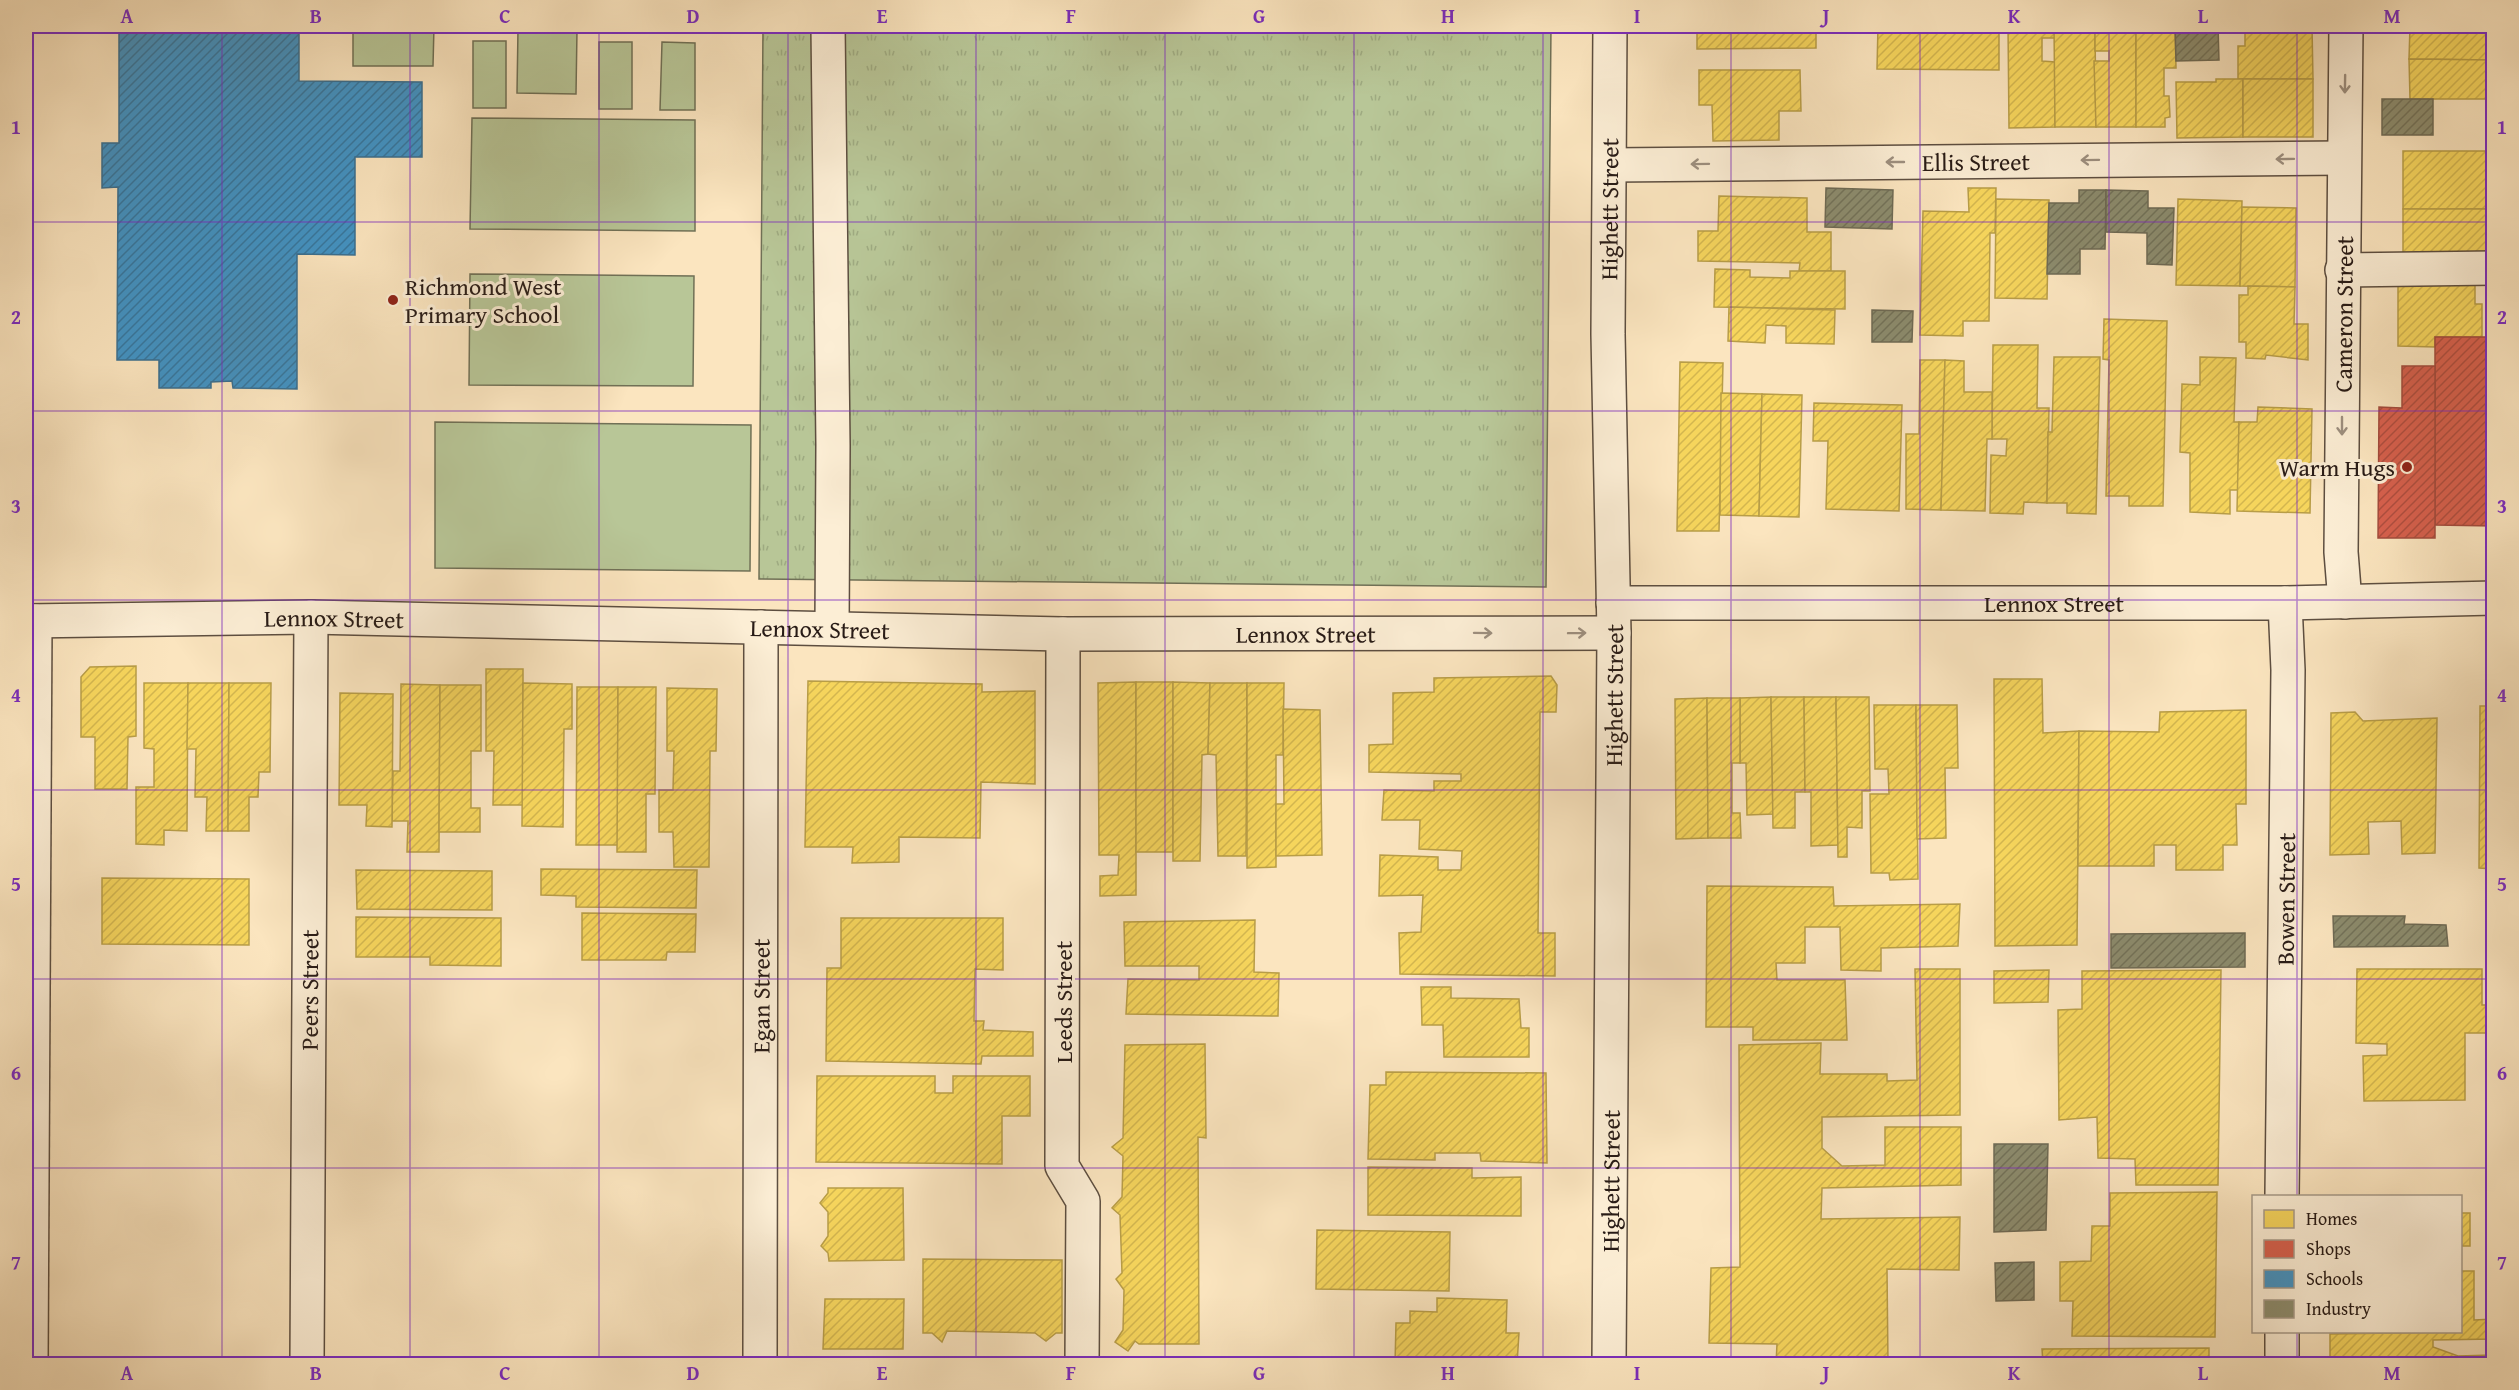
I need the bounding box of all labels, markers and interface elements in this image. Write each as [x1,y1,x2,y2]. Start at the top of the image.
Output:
text: A [121,1,134,30]
text: B [310,1,322,30]
text: C [499,1,511,30]
text: D [686,1,700,30]
text: E [877,1,888,30]
text: F [1066,1,1076,30]
text: G [1253,1,1265,30]
text: H [1441,1,1455,30]
text: I [1634,1,1640,30]
text: J [1820,1,1830,30]
text: K [2008,1,2021,30]
text: L [2198,1,2209,30]
text: M [2383,1,2401,30]
one-way arrow [2339,73,2351,93]
text: 1 [11,112,21,141]
text: 1 [2497,112,2507,141]
street label: Highett Street [1591,137,1627,280]
street label: Ellis Street [1922,143,2031,180]
one-way arrow [2276,153,2296,164]
one-way arrow [2081,155,2101,166]
one-way arrow [1886,156,1906,168]
one-way arrow [1691,159,1711,170]
street label: Cameron Street [2325,235,2362,393]
place label: Richmond West Primary School [405,269,562,332]
marker: Richmond West Primary School [386,293,400,307]
text: 2 [11,302,21,331]
text: 2 [2497,302,2507,331]
one-way arrow [2336,415,2348,435]
place label: Warm Hugs [2279,450,2395,485]
marker: Warm Hugs [2400,460,2414,474]
text: 3 [11,491,21,520]
text: 3 [2497,491,2507,520]
street label: Lennox Street [1984,586,2125,621]
street label: Lennox Street [264,599,405,637]
street label: Lennox Street [749,609,891,648]
street label: Lennox Street [1236,616,1376,651]
street label: Highett Street [1596,623,1632,766]
one-way arrow [1472,627,1492,639]
one-way arrow [1566,627,1586,639]
text: 4 [11,680,21,709]
text: 4 [2497,680,2507,709]
street label: Bowen Street [2267,832,2304,966]
text: 5 [11,869,21,898]
text: 5 [2497,869,2507,898]
street label: Peers Street [291,929,327,1051]
street label: Egan Street [743,938,778,1054]
street label: Leeds Street [1046,940,1081,1063]
text: 6 [11,1058,21,1087]
text: 6 [2497,1058,2507,1087]
street label: Highett Street [1592,1109,1628,1252]
legend [2252,1195,2462,1333]
text: Homes [2306,1205,2357,1232]
text: Shops [2306,1235,2351,1262]
text: 7 [11,1247,21,1276]
text: 7 [2497,1247,2507,1276]
text: Schools [2306,1265,2363,1292]
text: Industry [2306,1295,2371,1322]
text: A [121,1358,134,1387]
text: B [310,1358,322,1387]
text: C [499,1358,511,1387]
text: D [686,1358,700,1387]
text: E [877,1358,888,1387]
text: F [1066,1358,1076,1387]
text: G [1253,1358,1265,1387]
text: H [1441,1358,1455,1387]
text: I [1634,1358,1640,1387]
text: J [1820,1358,1830,1387]
text: K [2008,1358,2021,1387]
text: L [2198,1358,2209,1387]
text: M [2383,1358,2401,1387]

